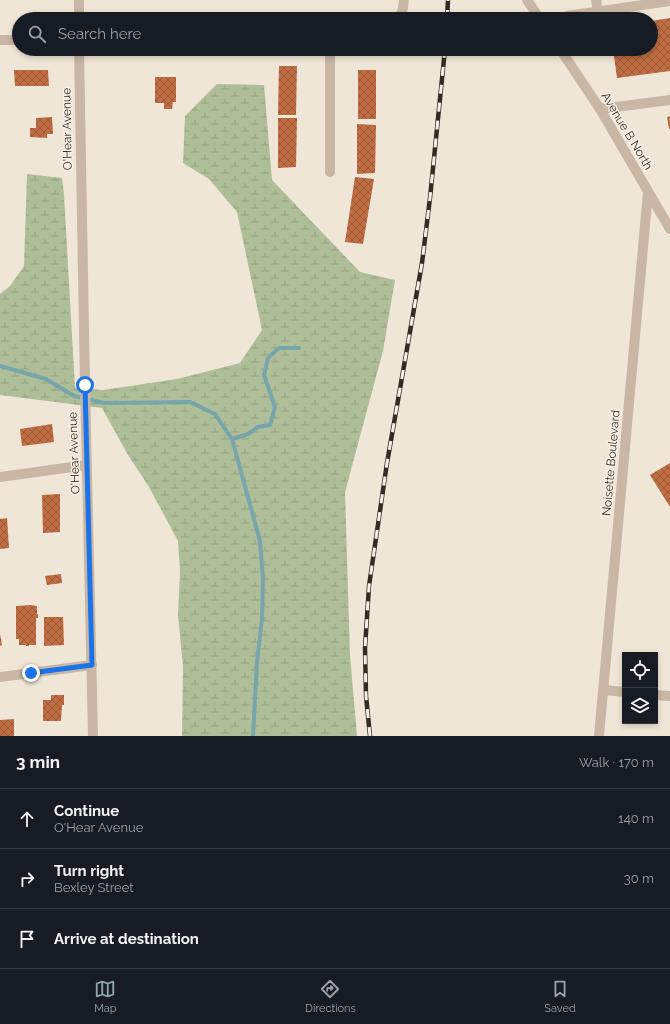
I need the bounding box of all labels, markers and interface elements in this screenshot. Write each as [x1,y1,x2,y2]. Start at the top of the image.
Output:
search box [12,12,658,56]
icon: search [26,23,48,45]
text: Search here [58,25,141,43]
street label: O'Hear Avenue [59,88,75,170]
street label: Avenue B North [598,90,656,172]
route start [76,376,94,394]
street label: Noisette Boulevard [599,409,623,517]
street label: O'Hear Avenue [66,412,82,494]
map controls [622,652,658,724]
button: locate [622,652,658,688]
route end [22,664,40,682]
button: layers [622,688,658,724]
text: 3 min [16,752,60,772]
text: Walk · 170 m [579,755,654,770]
text: Continue [54,802,119,820]
icon: ahead [16,808,38,830]
text: 140 m [618,811,654,826]
text: O'Hear Avenue [54,820,143,835]
text: Turn right [54,862,124,880]
icon: right [16,868,38,890]
text: 30 m [624,871,654,886]
text: Bexley Street [54,880,134,895]
icon: arrive [16,928,38,950]
text: Arrive at destination [54,930,199,948]
tab: Map [94,978,117,1015]
tab: Directions [305,978,356,1015]
tab: Saved [544,978,576,1015]

